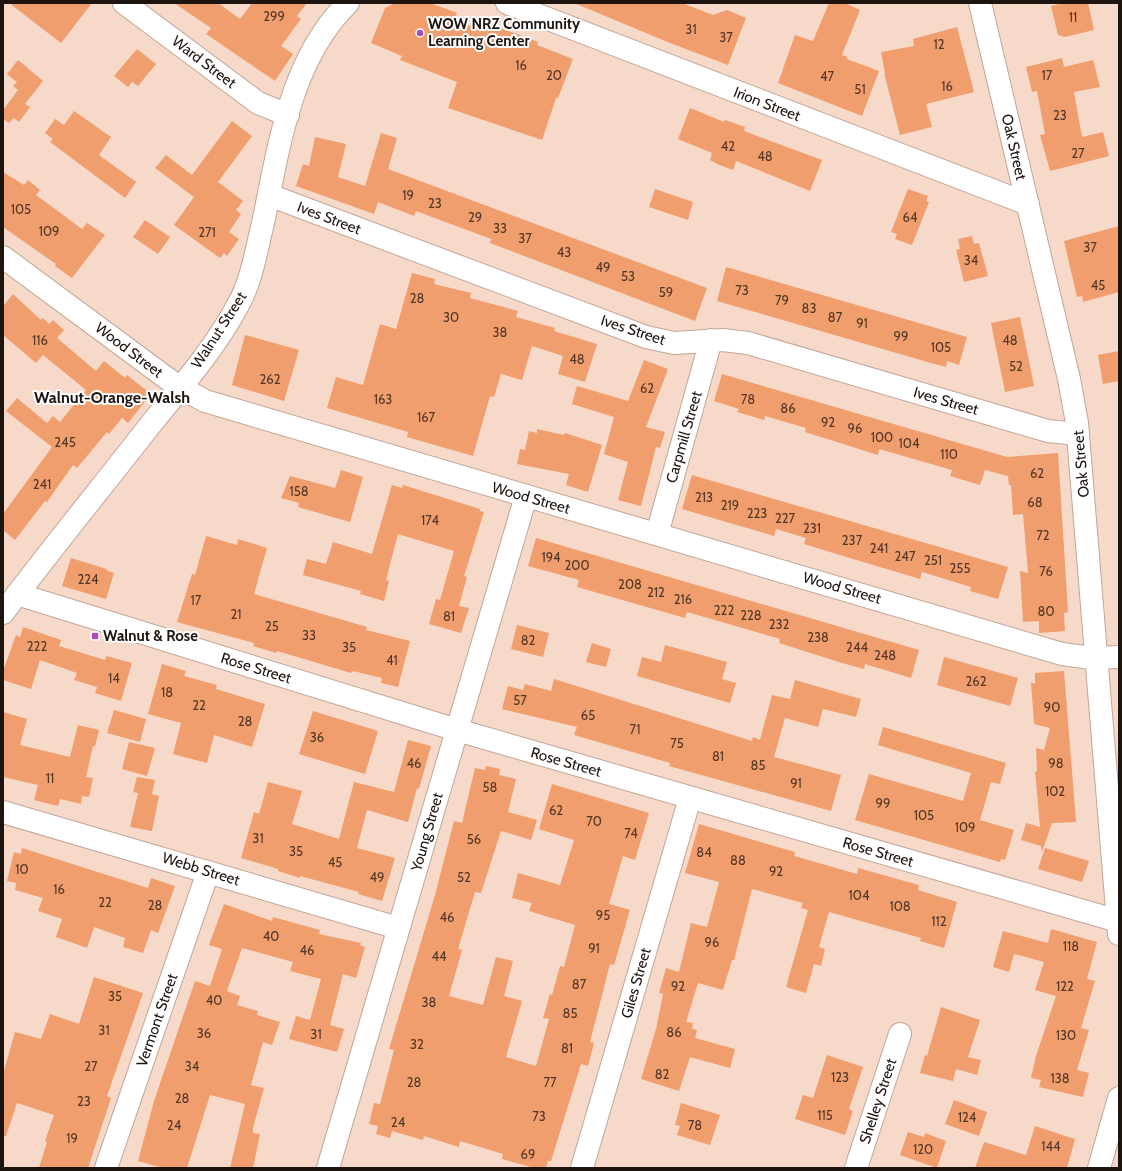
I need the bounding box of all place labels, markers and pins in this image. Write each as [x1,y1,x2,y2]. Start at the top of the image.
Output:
place label: WOW NRZ Community Learning Center [428,15,581,50]
marker: WOW NRZ Community Learning Center [415,28,425,38]
place label: Walnut & Rose [103,627,198,645]
marker: Walnut & Rose [90,631,100,641]

